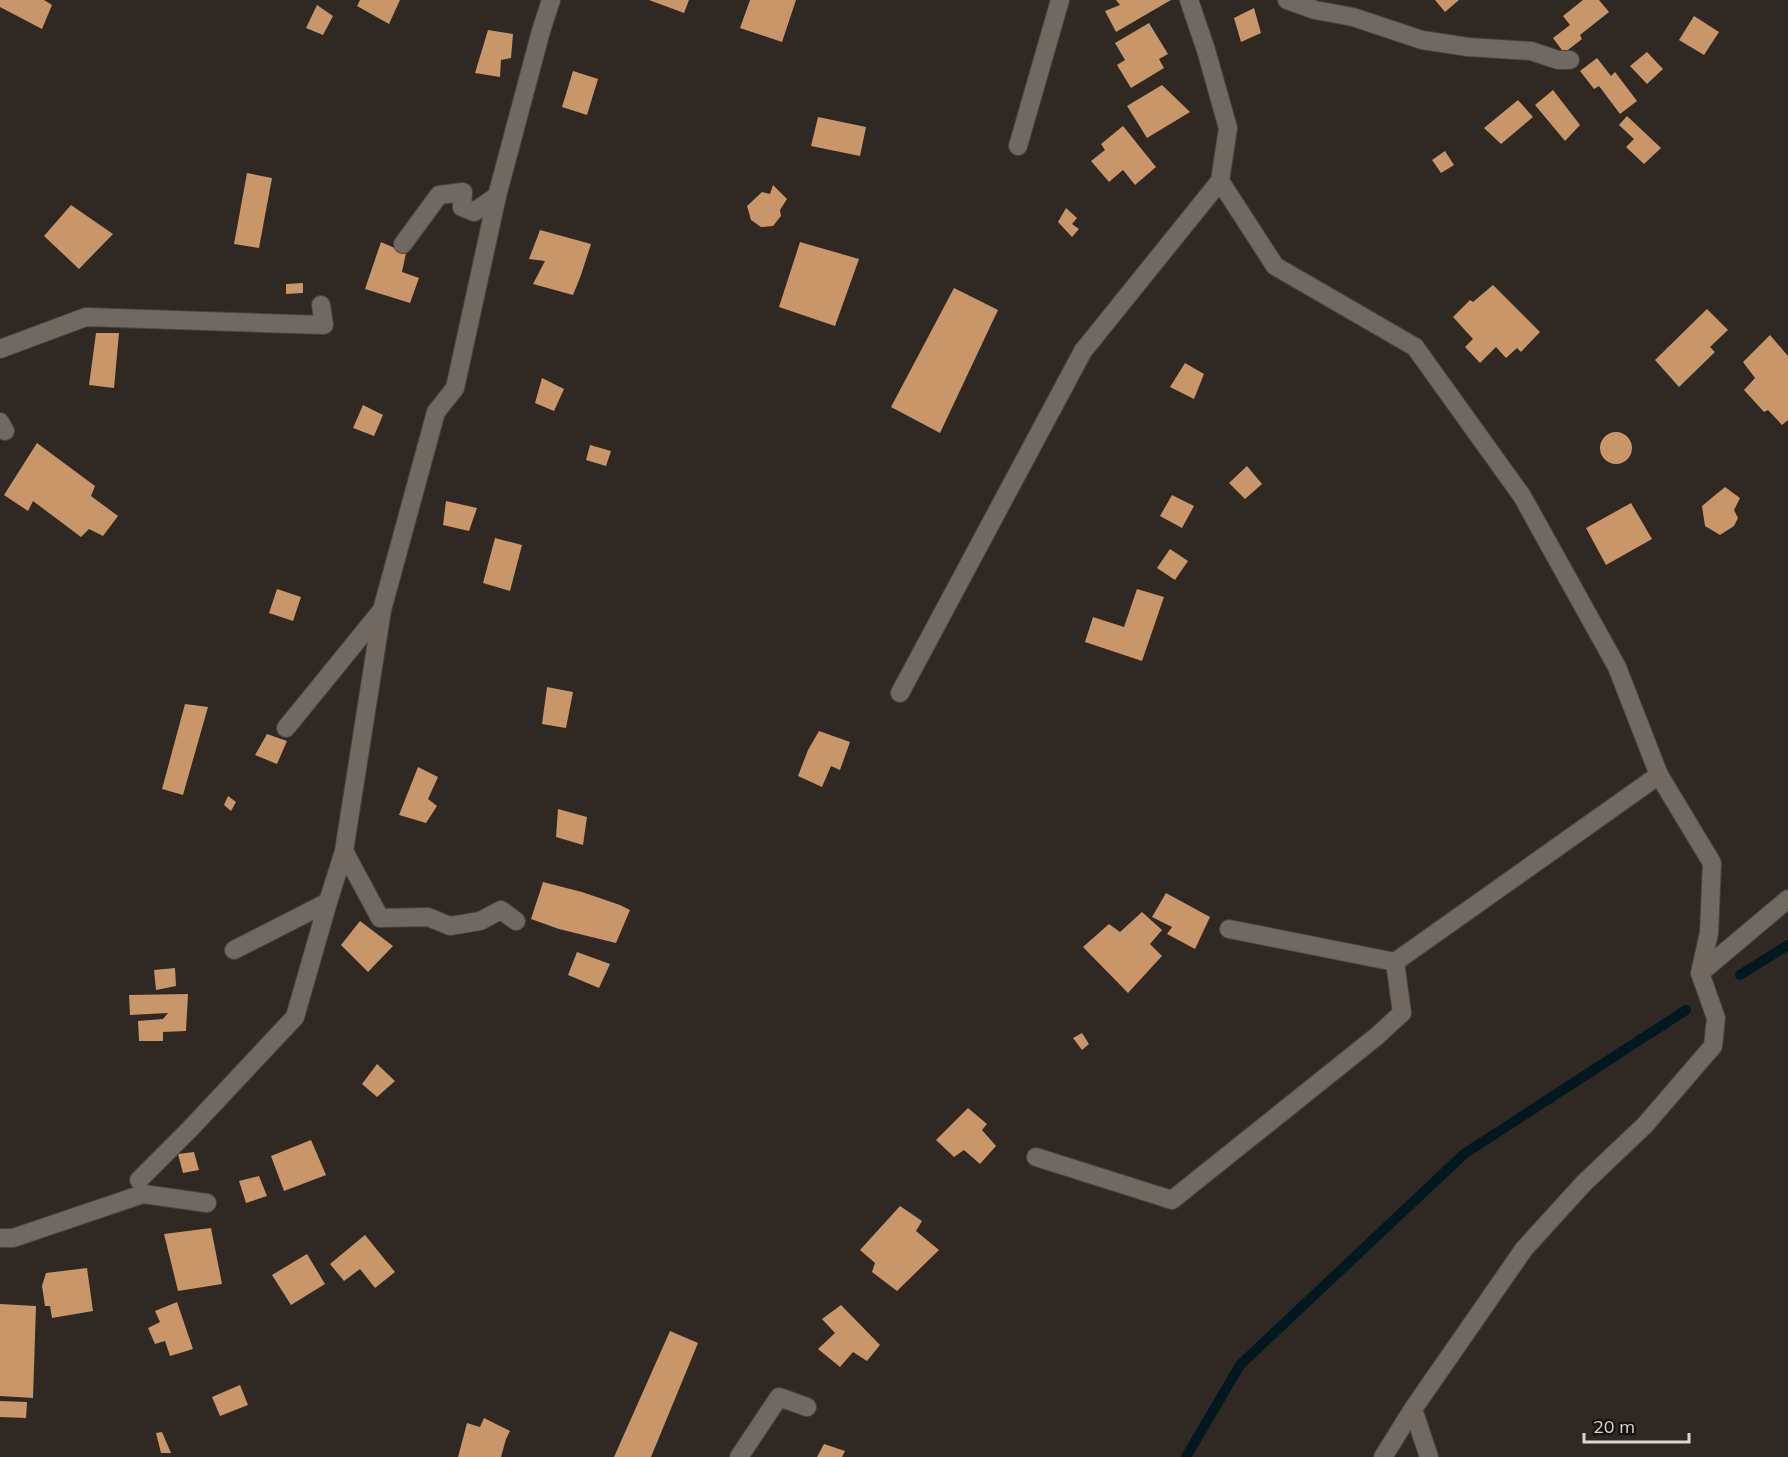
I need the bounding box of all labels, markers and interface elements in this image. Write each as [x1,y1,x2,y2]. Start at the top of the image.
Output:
scale bar [1584,1406,1689,1444]
text: 20 m [1593,1415,1635,1438]

